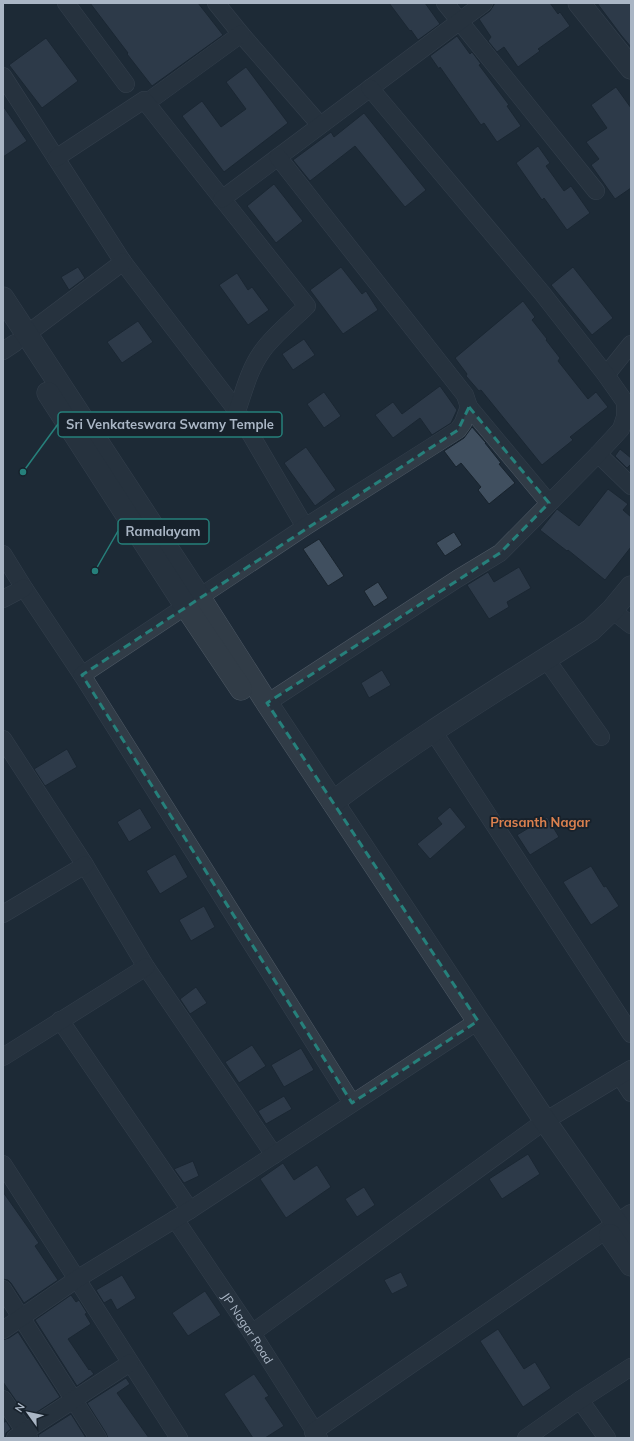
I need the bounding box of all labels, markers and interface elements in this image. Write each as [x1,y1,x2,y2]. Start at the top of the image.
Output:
callout: Sri Venkateswara Swamy Temple [58,412,282,437]
text: Sri Venkateswara Swamy Temple [66,416,274,433]
callout: Ramalayam [118,519,209,544]
text: Ramalayam [126,523,200,540]
district label: Prasanth Nagar [490,814,591,830]
street label: JP Nagar Road [219,1289,277,1366]
north arrow [8,1393,48,1433]
text: N [11,1400,28,1415]

